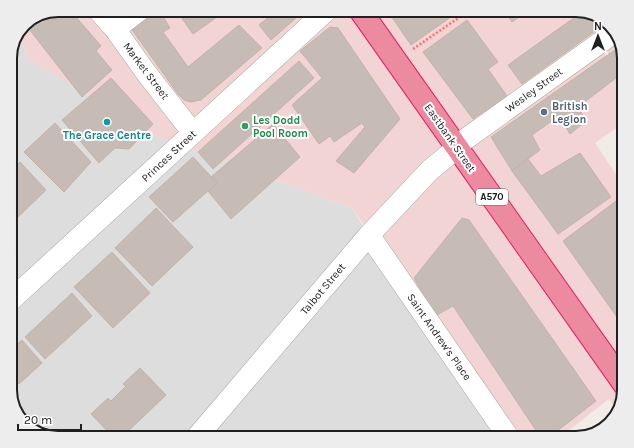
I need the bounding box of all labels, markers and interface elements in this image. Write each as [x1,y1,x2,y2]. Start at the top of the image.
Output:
north arrow [578,16,618,56]
text: N [594,20,602,33]
street label: Market Street [120,40,172,102]
street label: Wesley Street [503,65,565,115]
place label: British Legion [552,100,588,126]
street label: Eastbank Street [422,101,478,175]
marker: British Legion [539,107,549,117]
place label: Les Dodd Pool Room [253,114,308,140]
marker: The Grace Centre [102,117,112,127]
marker: Les Dodd Pool Room [240,121,250,131]
street label: Princes Street [139,127,199,185]
place label: The Grace Centre [63,129,151,142]
road number: A570 [476,189,508,205]
street label: Talbot Street [298,261,348,317]
street label: Saint Andrew's Place [404,291,474,383]
scale bar [18,406,81,432]
text: 20 m [24,413,52,427]

